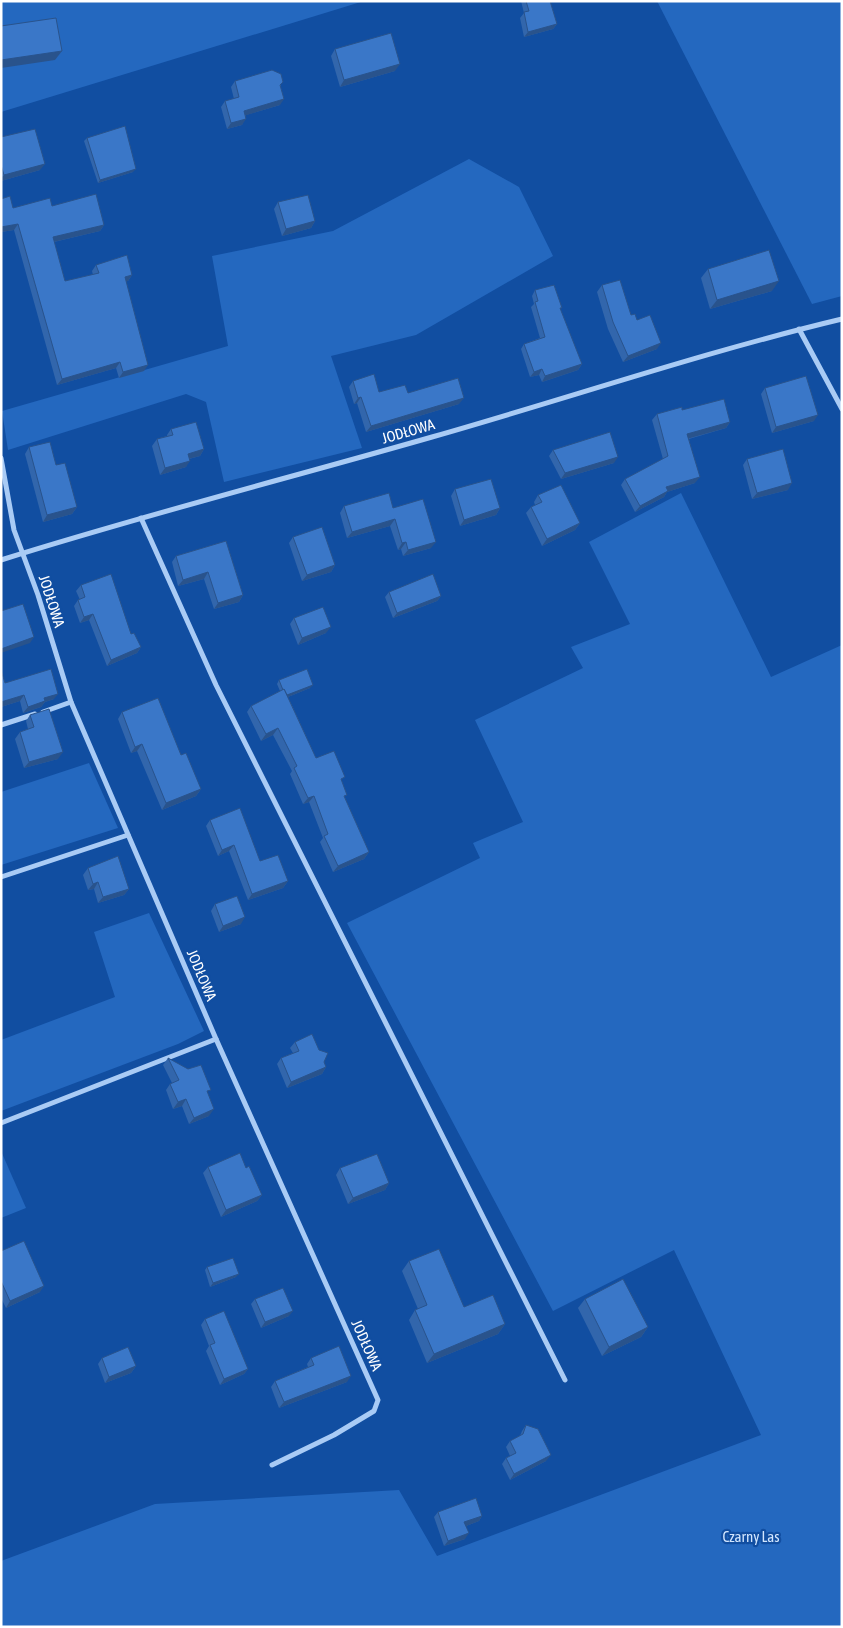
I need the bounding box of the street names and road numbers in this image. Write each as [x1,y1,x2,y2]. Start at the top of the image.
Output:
street label: JODŁOWA [380,415,437,447]
street label: JODŁOWA [36,573,69,630]
street label: JODŁOWA [184,947,221,1004]
street label: JODŁOWA [348,1317,386,1374]

